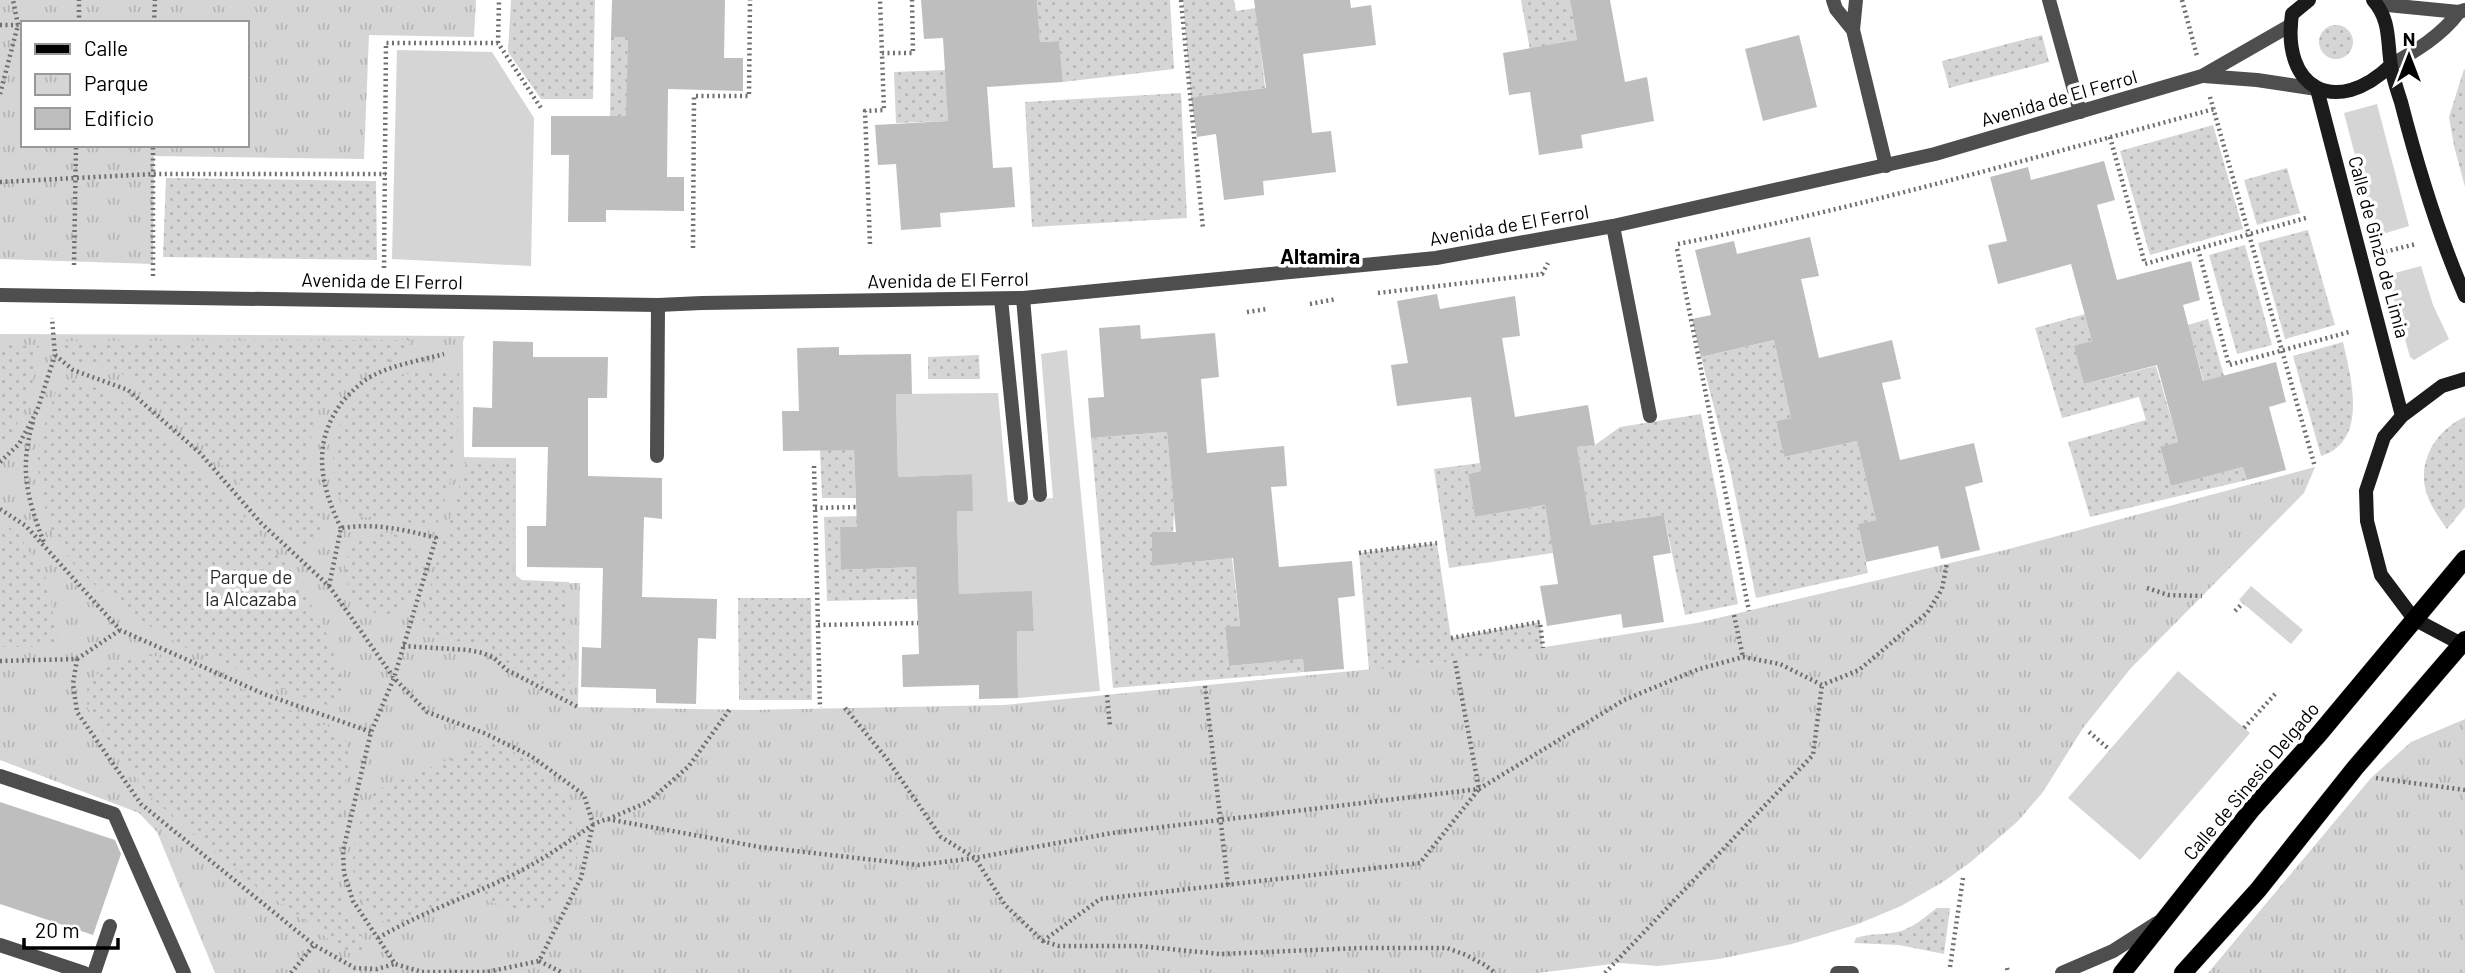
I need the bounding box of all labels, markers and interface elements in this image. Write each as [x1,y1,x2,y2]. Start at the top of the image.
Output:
legend [21,21,248,147]
north arrow [2374,21,2444,91]
text: N [2403,27,2415,50]
text: Calle [84,35,128,60]
street label: Avenida de El Ferrol [1978,64,2140,131]
text: Parque [84,70,149,95]
text: Edificio [84,105,154,130]
street label: Calle de Ginzo de Limia [2344,153,2415,340]
street label: Avenida de El Ferrol [1427,199,1590,250]
district label: Altamira [1280,243,1360,268]
street label: Avenida de El Ferrol [867,267,1029,292]
street label: Avenida de El Ferrol [301,268,463,293]
park label: Parque de la Alcazaba [205,565,297,610]
street label: Calle de Sinesio Delgado [2178,697,2323,864]
scale bar [24,906,119,950]
text: 20 m [35,917,80,942]

